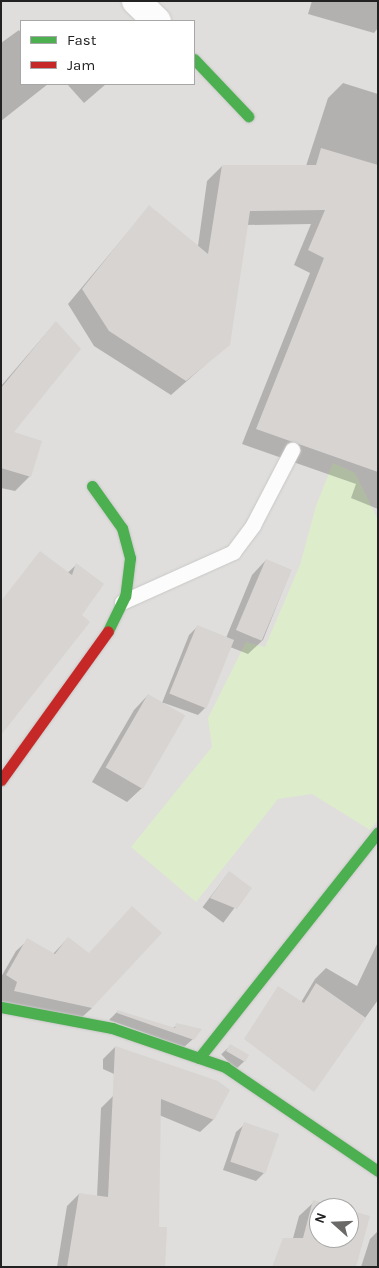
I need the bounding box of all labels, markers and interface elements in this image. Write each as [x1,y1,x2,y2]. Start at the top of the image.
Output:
legend [20,20,195,85]
text: Fast [67,31,96,49]
text: Jam [67,56,95,74]
north arrow [309,1198,359,1248]
text: N [311,1210,330,1226]

